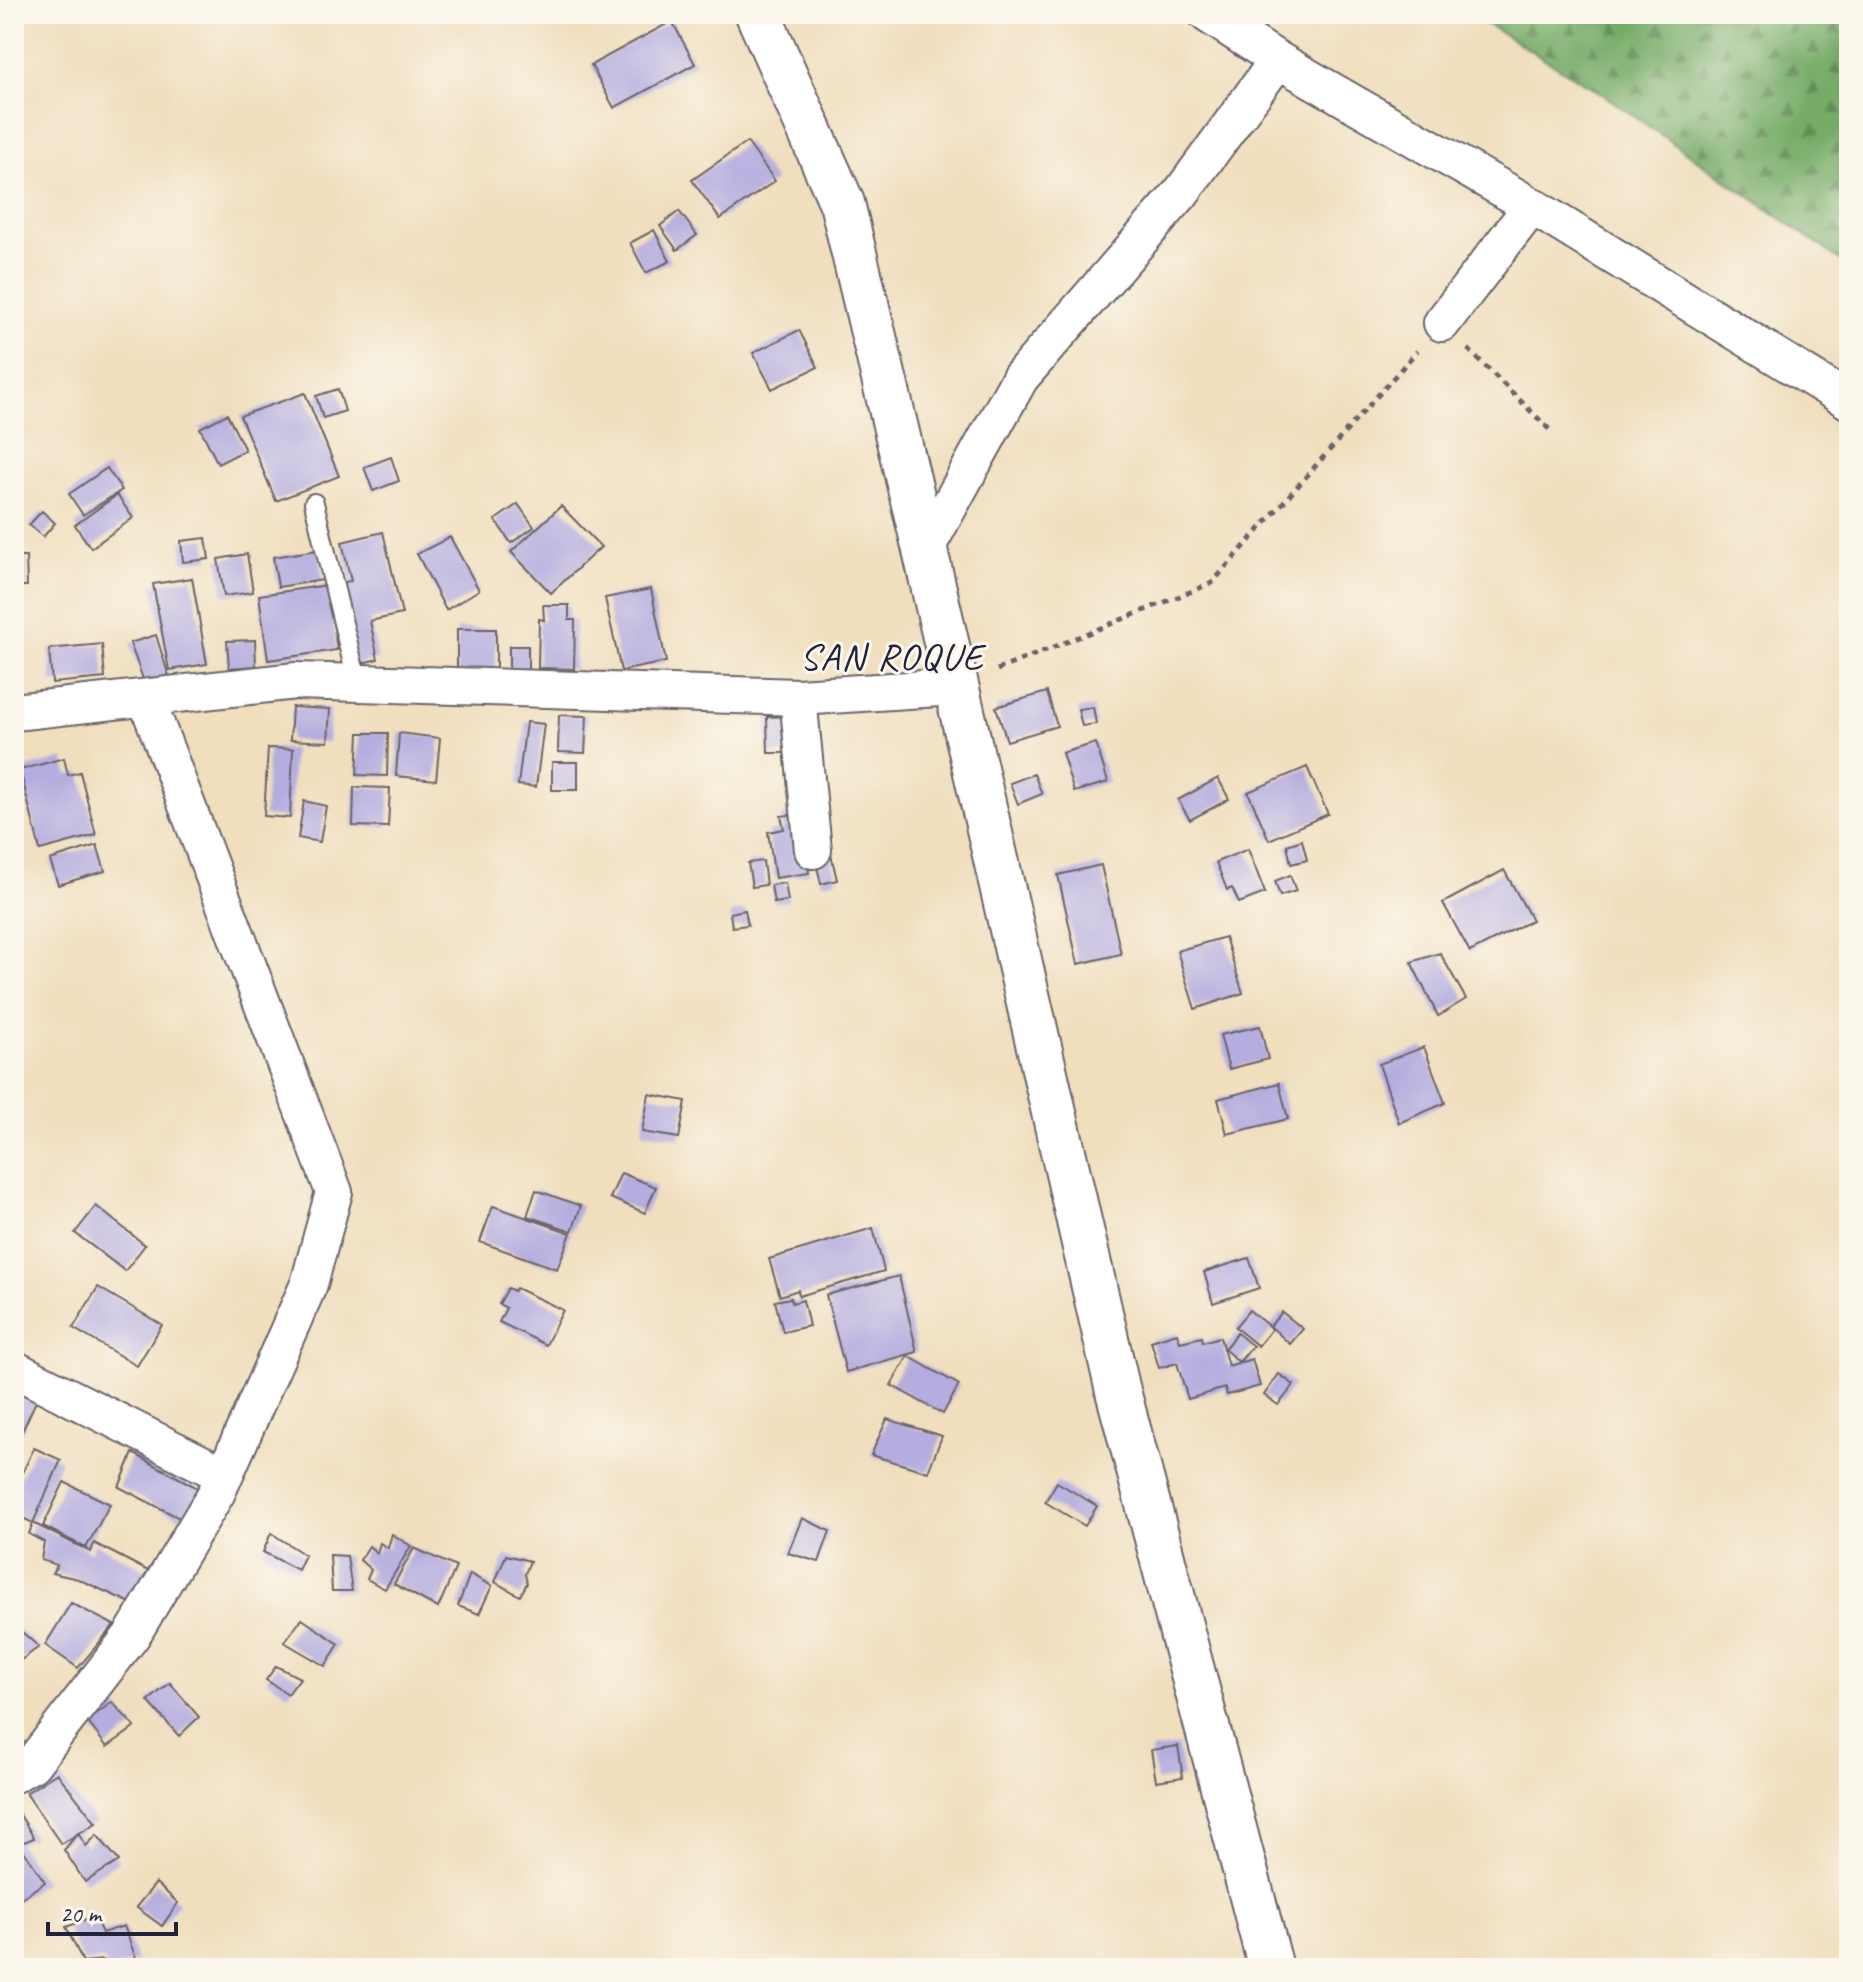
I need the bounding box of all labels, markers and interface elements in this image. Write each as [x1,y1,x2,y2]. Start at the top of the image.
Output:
district label: SAN ROQUE [800,633,987,680]
scale bar [48,1886,176,1936]
text: 20 m [60,1899,103,1929]

